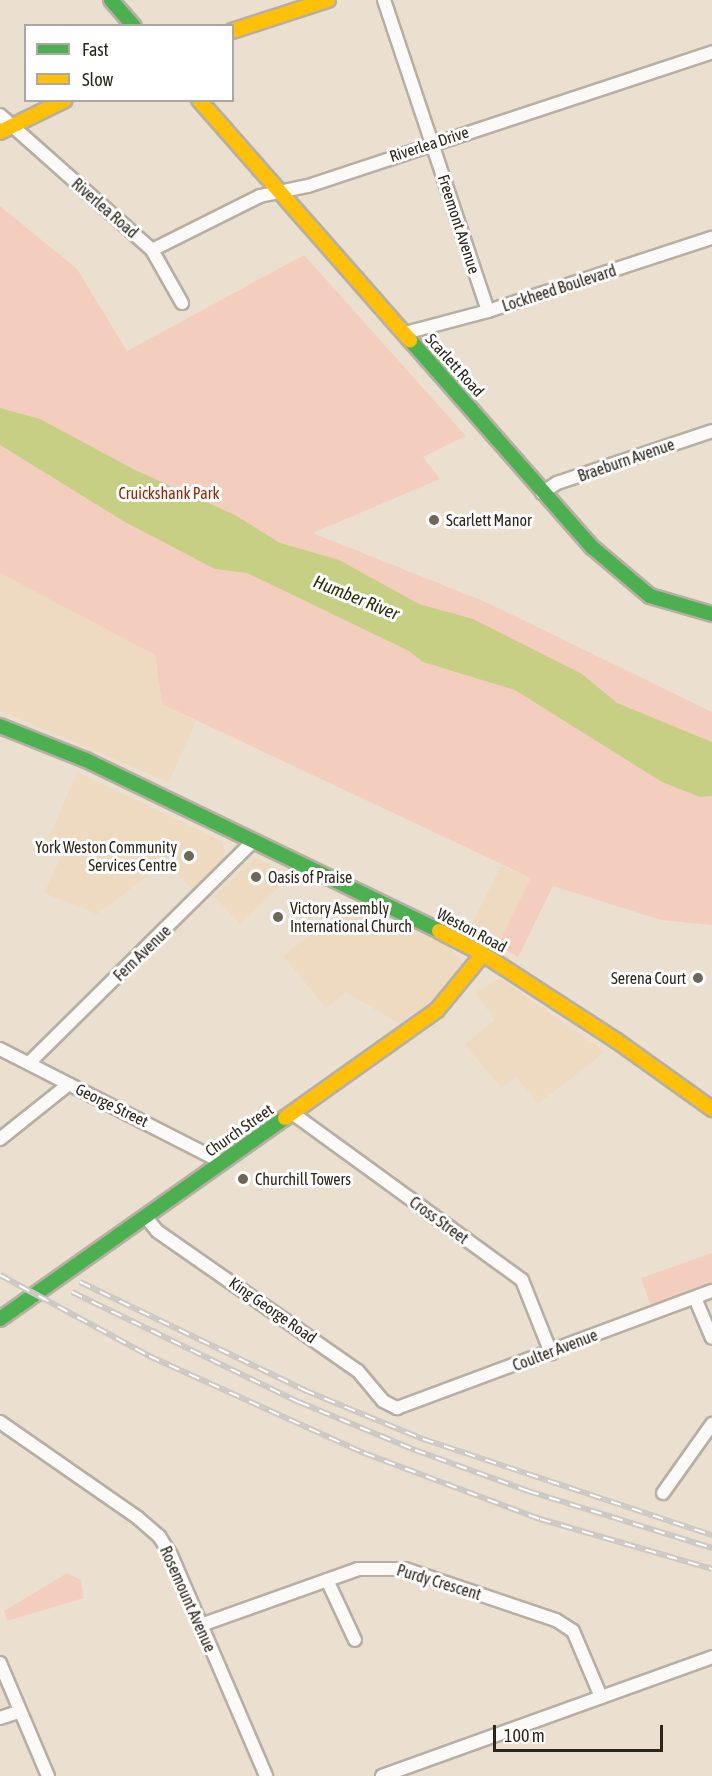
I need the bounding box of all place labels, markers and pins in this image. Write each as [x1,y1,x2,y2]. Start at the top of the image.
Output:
place label: Scarlett Manor [446,510,532,530]
marker: Scarlett Manor [427,513,441,527]
place label: York Weston Community Services Centre [35,837,177,875]
marker: York Weston Community Services Centre [182,849,196,863]
place label: Oasis of Praise [268,867,352,887]
marker: Oasis of Praise [249,870,263,884]
place label: Victory Assembly International Church [290,898,412,936]
marker: Victory Assembly International Church [271,910,285,924]
place label: Serena Court [611,968,686,988]
marker: Serena Court [691,971,705,985]
place label: Churchill Towers [255,1169,351,1189]
marker: Churchill Towers [236,1172,250,1186]

